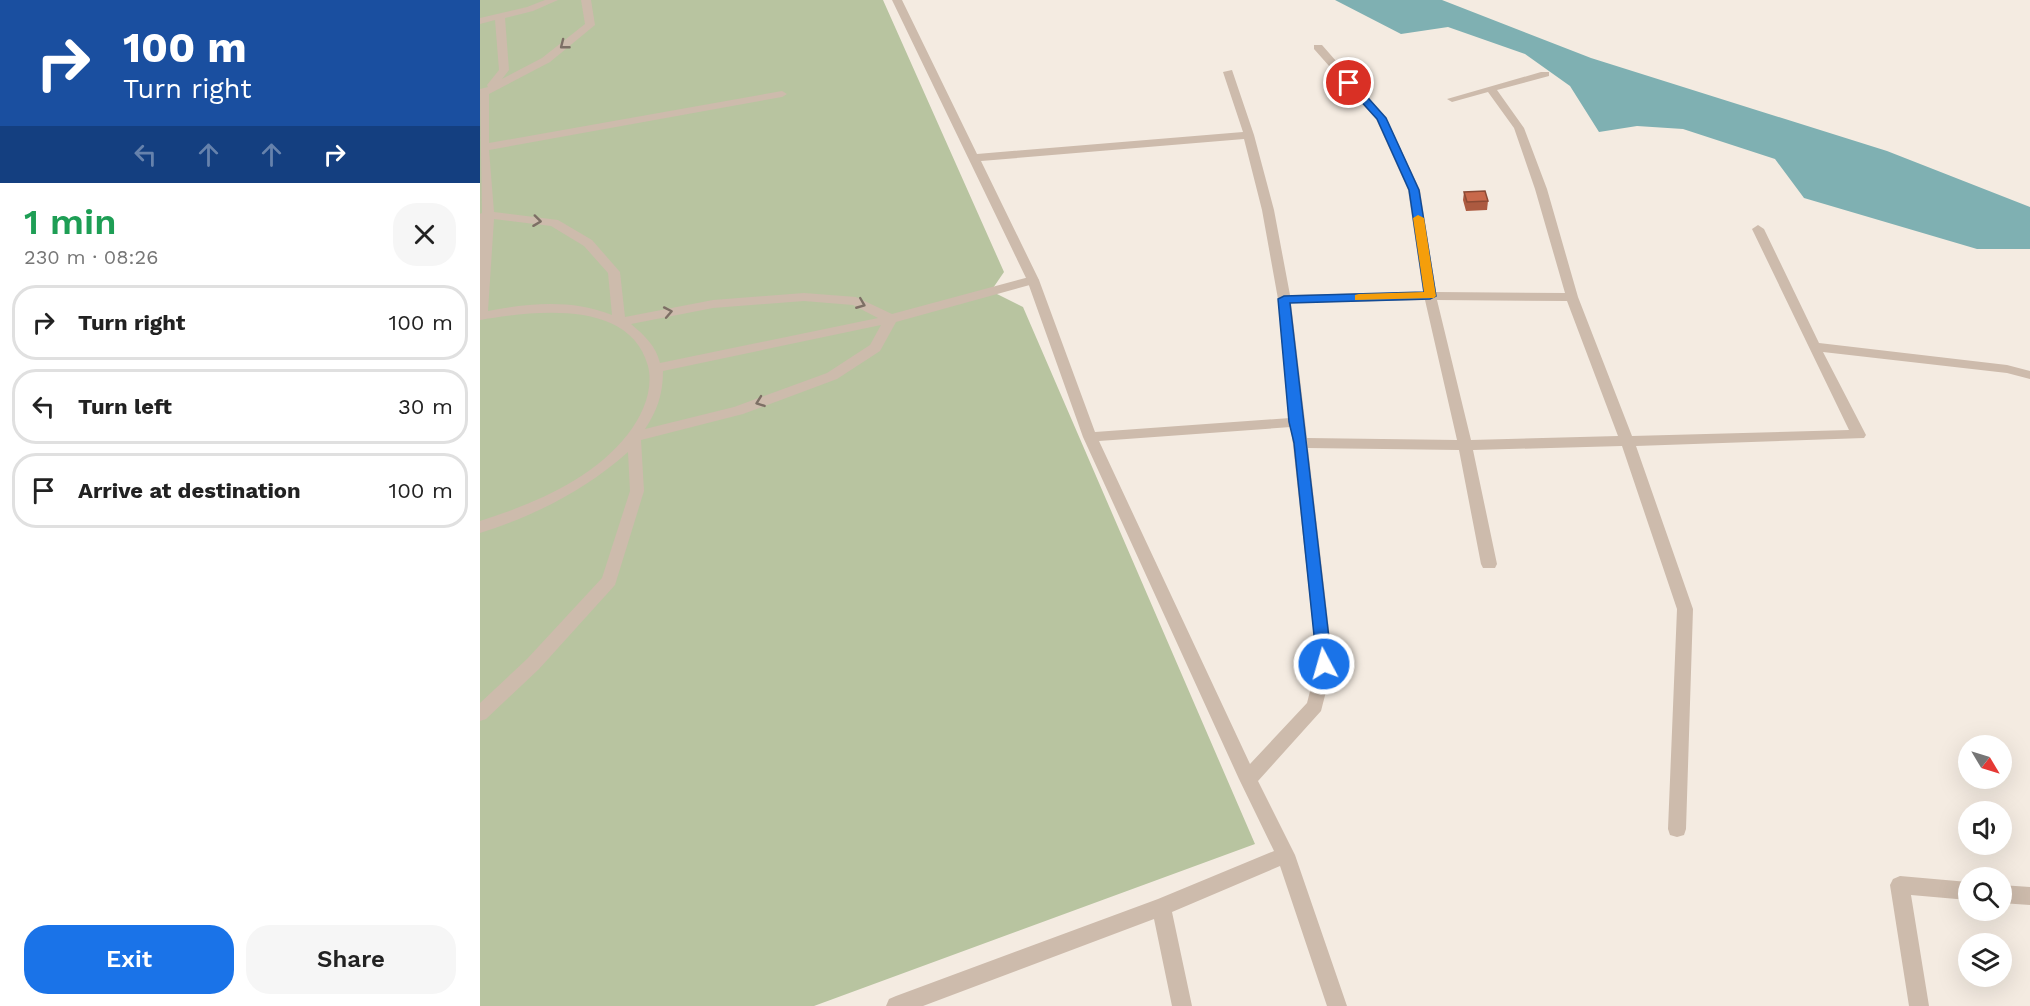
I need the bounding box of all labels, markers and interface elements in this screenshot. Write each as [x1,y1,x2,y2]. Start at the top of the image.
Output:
text: 100 m [123,23,247,72]
icon: right [24,24,102,102]
one-way arrow [560,38,571,49]
pin [1323,57,1374,108]
icon: arrive [1332,66,1365,99]
text: Turn right [123,73,252,105]
icon: left [129,138,162,171]
icon: ahead [192,138,225,171]
icon: ahead [255,138,288,171]
icon: right [318,138,351,171]
text: 1 min [24,201,116,243]
button: close [393,203,456,266]
one-way arrow [533,214,542,227]
text: 230 m · 08:26 [24,245,158,269]
one-way arrow [854,297,865,309]
icon: right [27,306,60,339]
one-way arrow [662,306,672,319]
text: Turn right [78,310,185,335]
text: 100 m [389,310,453,335]
icon: left [27,390,60,423]
text: Turn left [78,394,172,419]
text: 30 m [398,394,453,419]
one-way arrow [755,395,766,408]
icon: arrive [27,474,60,507]
text: Arrive at destination [78,478,301,503]
text: 100 m [389,478,453,503]
position arrow [1292,632,1356,696]
north arrow [1958,735,2012,789]
map controls [1958,735,2012,987]
button: sound [1958,801,2012,855]
button: search [1958,867,2012,921]
button: Exit [24,925,234,994]
button: Share [246,925,456,994]
button: layers [1958,933,2012,987]

